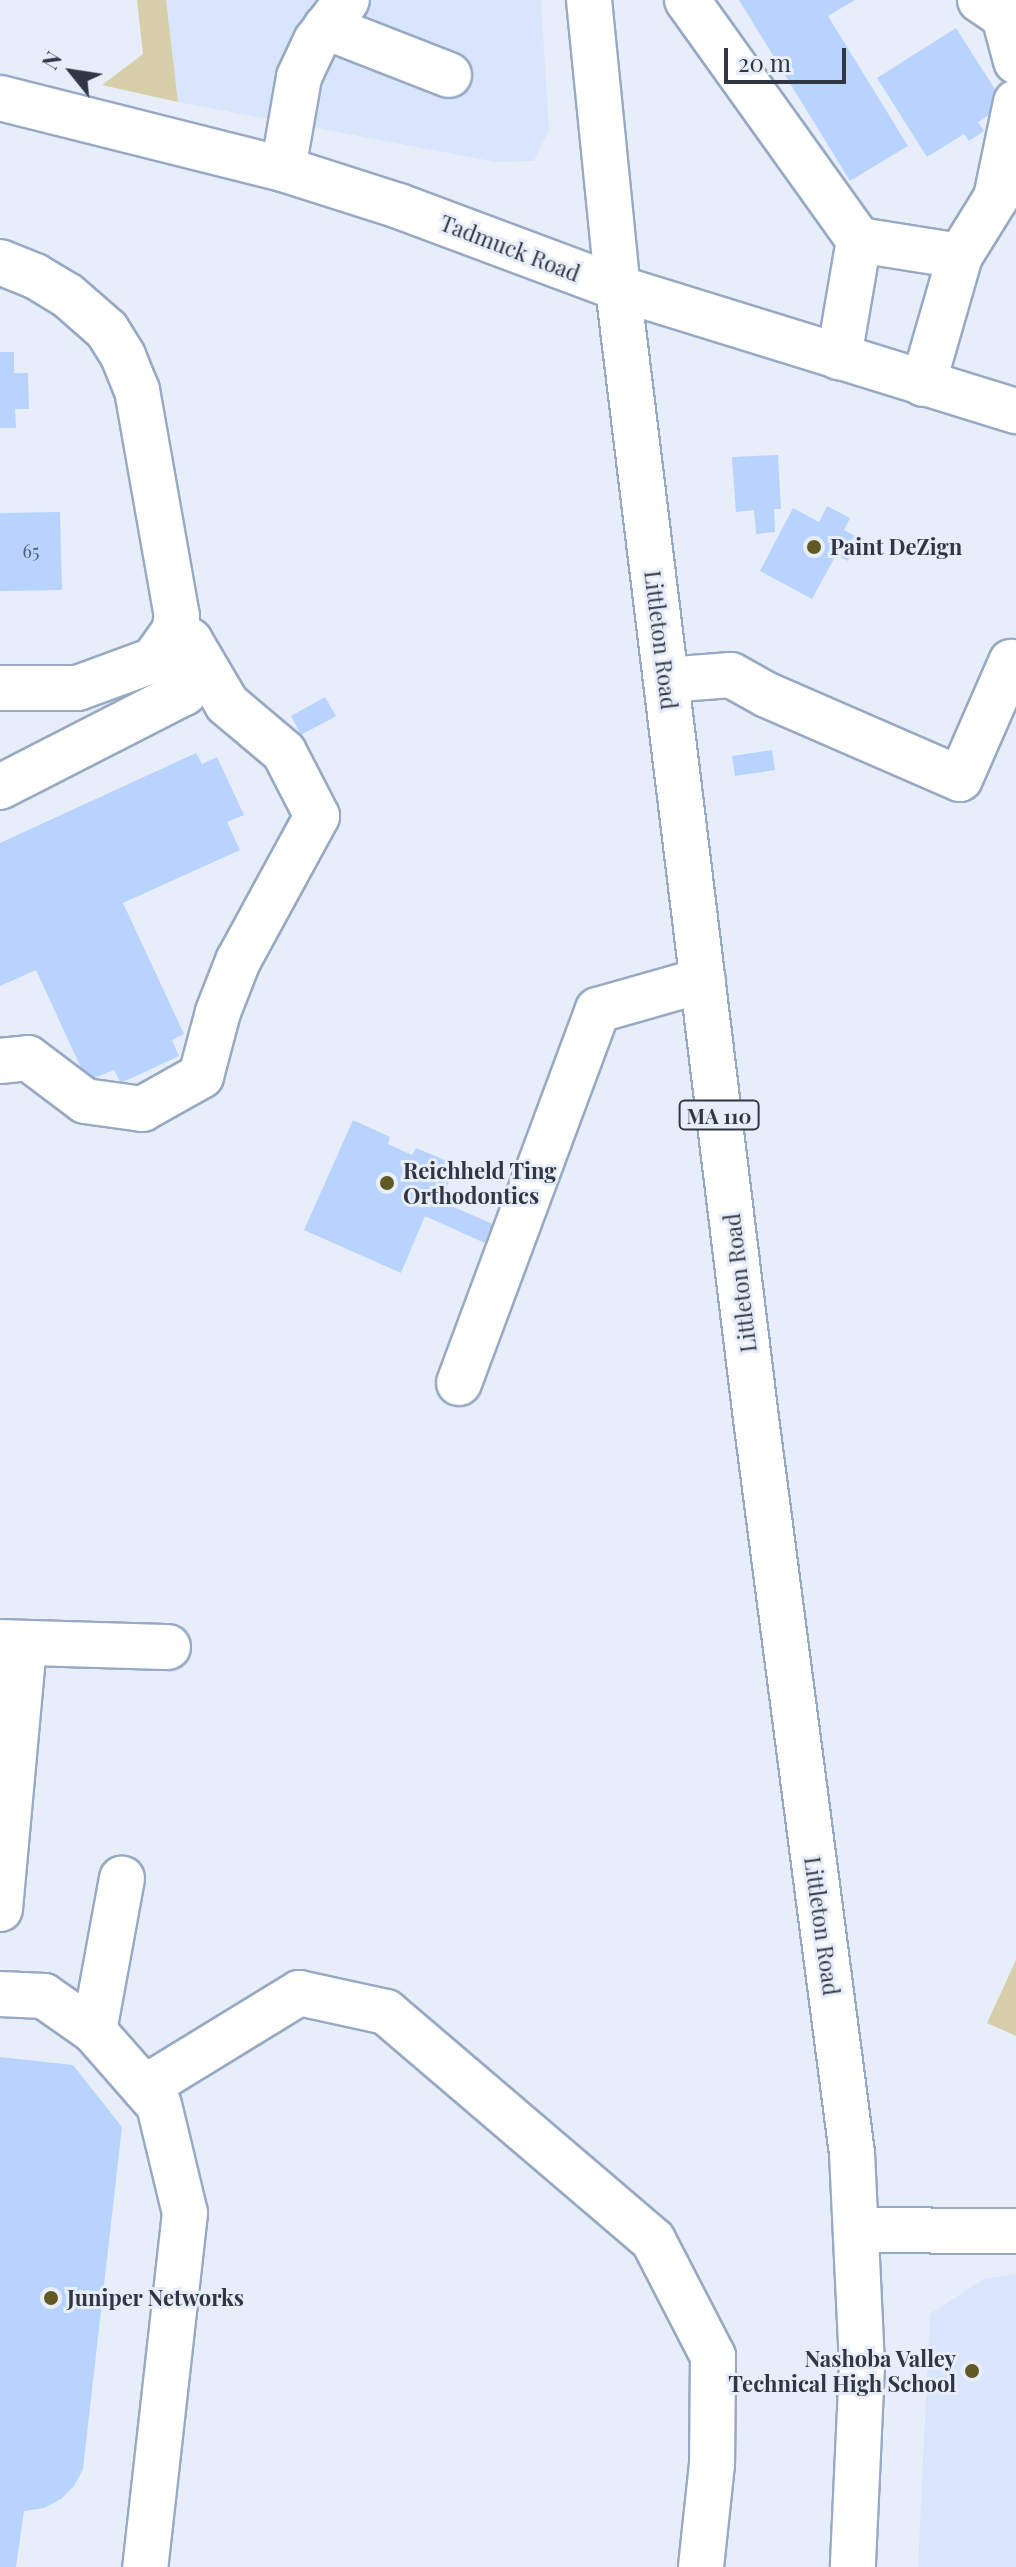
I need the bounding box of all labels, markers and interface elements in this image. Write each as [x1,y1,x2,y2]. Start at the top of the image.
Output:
north arrow [32,32,112,112]
scale bar [728,32,850,82]
text: N [34,46,68,74]
text: 20 m [738,46,791,78]
street label: Tadmuck Road [436,209,584,287]
place label: Paint DeZign [830,534,962,560]
marker: Paint DeZign [805,538,823,556]
house number: 65 [23,540,39,562]
street label: Littleton Road [639,569,683,711]
road number: MA 110 [677,1099,761,1131]
place label: Reichheld Ting Orthodontics [403,1157,557,1208]
marker: Reichheld Ting Orthodontics [378,1174,396,1192]
street label: Littleton Road [718,1212,762,1354]
street label: Littleton Road [799,1855,845,1997]
place label: Juniper Networks [67,2285,244,2311]
marker: Juniper Networks [42,2289,60,2307]
place label: Nashoba Valley Technical High School [728,2345,956,2396]
marker: Nashoba Valley Technical High School [963,2362,981,2380]

